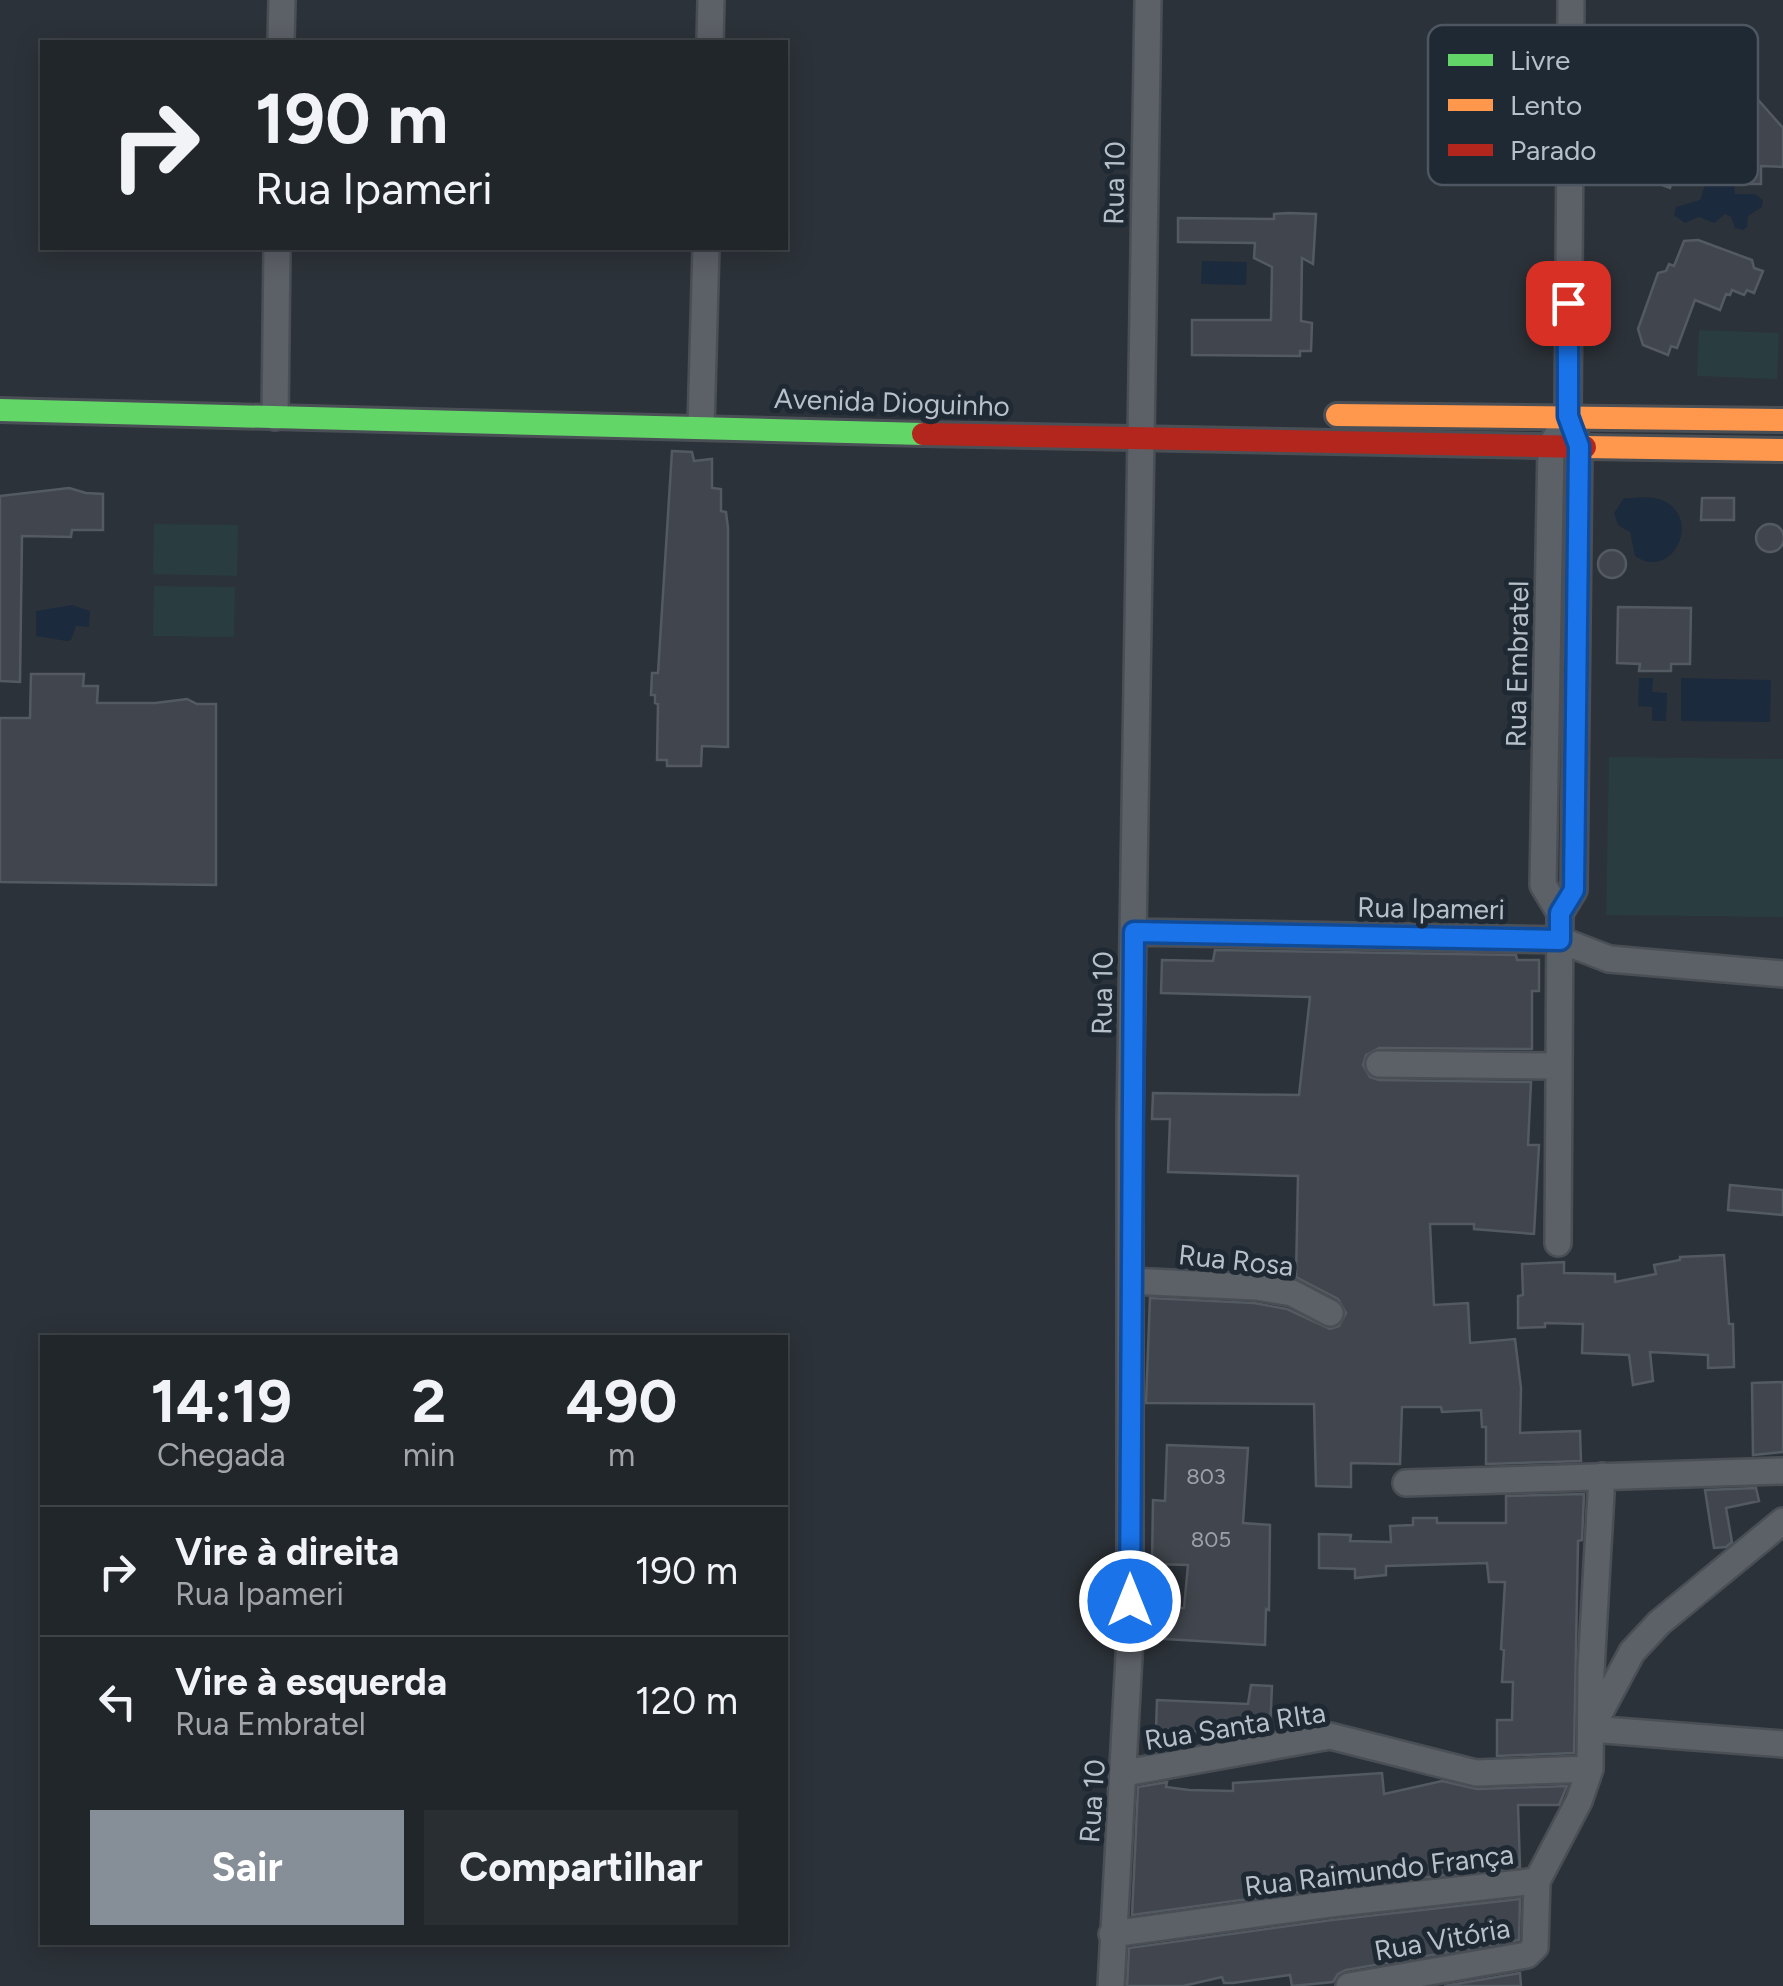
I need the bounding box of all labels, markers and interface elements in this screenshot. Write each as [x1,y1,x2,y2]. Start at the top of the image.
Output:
legend [1428,25,1758,185]
text: Livre [1510,43,1570,77]
text: 190 m [255,76,448,161]
icon: right [90,80,220,210]
text: Lento [1510,88,1582,122]
text: Parado [1510,133,1597,167]
street label: Rua 10 [1096,141,1132,225]
text: Rua Ipameri [255,161,493,215]
pin [1526,261,1611,346]
icon: arrive [1541,276,1596,331]
street label: Avenida Dioguinho [774,381,1010,423]
street label: Rua Embratel [1499,580,1535,748]
street label: Rua Ipameri [1357,890,1505,926]
street label: Rua 10 [1084,951,1120,1035]
street label: Rua Rosa [1177,1237,1295,1283]
text: 14:19 [151,1365,292,1437]
text: 2 [412,1365,446,1437]
text: 490 [566,1365,677,1437]
text: Chegada [157,1436,286,1474]
text: min [403,1436,455,1474]
text: m [608,1436,635,1474]
house number: 803 [1186,1463,1226,1490]
house number: 805 [1191,1526,1231,1553]
text: Vire à direita [175,1529,399,1575]
icon: right [90,1544,145,1599]
text: 190 m [635,1548,738,1594]
position arrow [1078,1549,1182,1653]
text: Rua Ipameri [175,1575,344,1613]
text: Vire à esquerda [175,1659,447,1705]
icon: left [90,1674,145,1729]
text: 120 m [635,1678,738,1724]
street label: Rua Santa RIta [1142,1695,1328,1757]
text: Rua Embratel [175,1705,366,1743]
street label: Rua 10 [1072,1758,1112,1844]
button: Sair [90,1810,404,1925]
button: Compartilhar [424,1810,738,1925]
street label: Rua Raimundo França [1242,1837,1516,1903]
street label: Rua Vitória [1371,1910,1513,1968]

